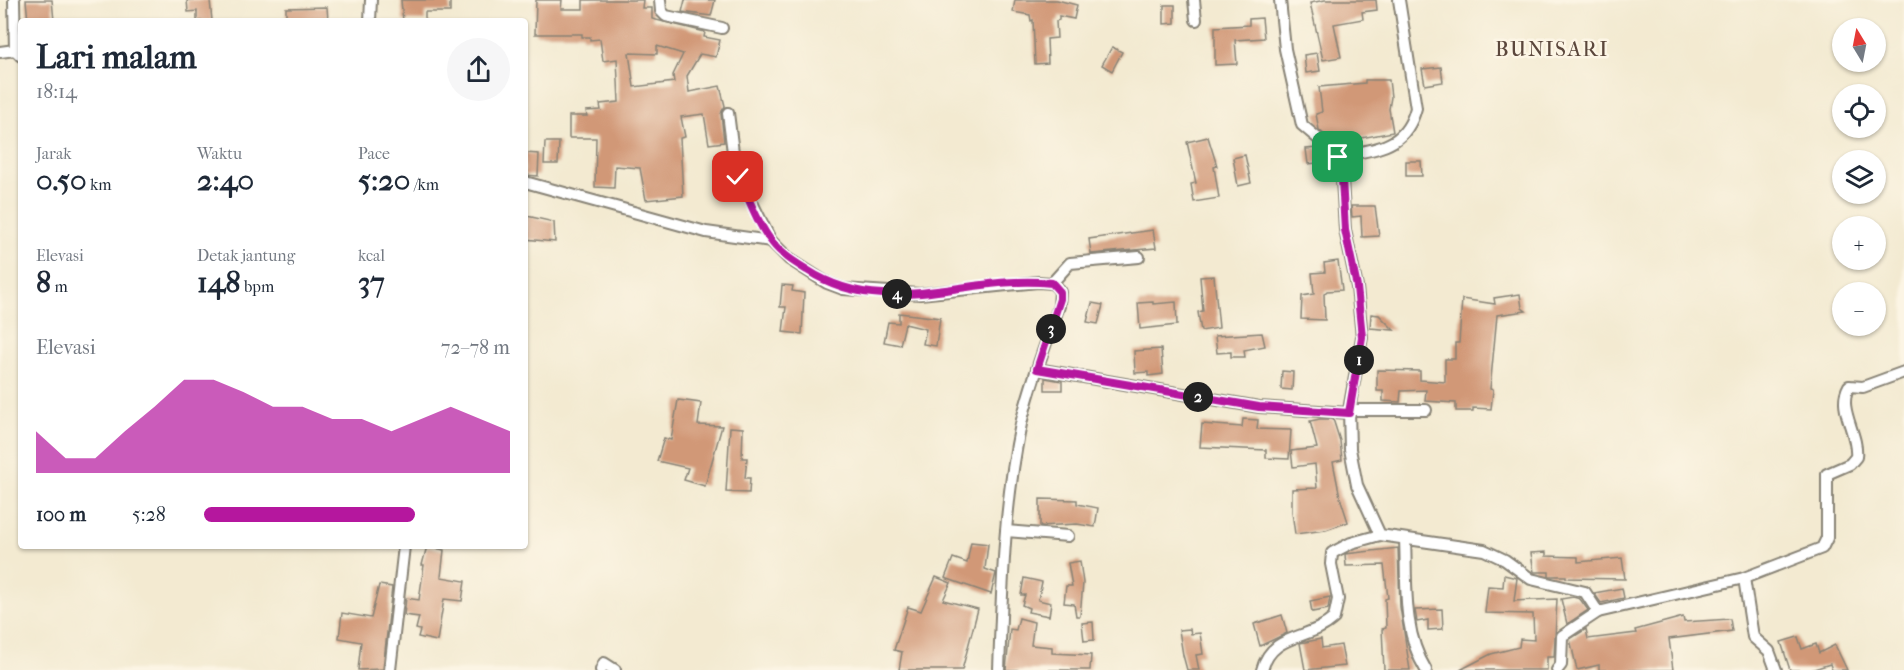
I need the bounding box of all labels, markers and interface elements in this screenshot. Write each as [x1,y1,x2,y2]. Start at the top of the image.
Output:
north arrow [1832,18,1886,72]
map controls [1832,18,1886,336]
district label: BUNISARI [1495,37,1609,61]
text: Lari malam [36,38,197,77]
button: share [447,38,510,101]
text: 18:14 [36,80,77,103]
button: locate [1832,84,1886,138]
pin [1312,131,1363,182]
icon: arrive [1321,140,1354,173]
text: Jarak [36,144,72,163]
text: Waktu [197,144,242,163]
text: Pace [358,144,390,163]
button: layers [1832,150,1886,204]
pin [712,151,763,202]
icon: check [721,160,754,193]
text: 0.50 [36,163,87,198]
text: 2:40 [197,163,254,198]
text: 5:20 [358,163,410,198]
text: km [87,175,112,194]
text: /km [410,175,439,194]
button: + [1832,216,1886,270]
text: Elevasi [36,246,84,265]
text: Detak jantung [197,246,295,265]
text: kcal [358,246,385,265]
text: 8 [36,265,51,300]
text: 148 [197,265,241,300]
text: 37 [358,265,385,300]
text: m [51,277,68,296]
text: bpm [241,277,274,296]
pin: 4 [882,279,912,309]
button: − [1832,282,1886,336]
text: 4 [892,284,902,303]
pin: 3 [1036,314,1066,344]
text: 3 [1048,319,1054,338]
text: Elevasi [36,336,96,359]
text: 72–78 m [441,336,510,359]
pin: 1 [1344,345,1374,375]
text: 1 [1356,350,1362,369]
pin: 2 [1183,382,1213,412]
text: 2 [1194,387,1202,406]
text: 100 m [36,503,86,526]
text: 5:28 [132,503,166,526]

